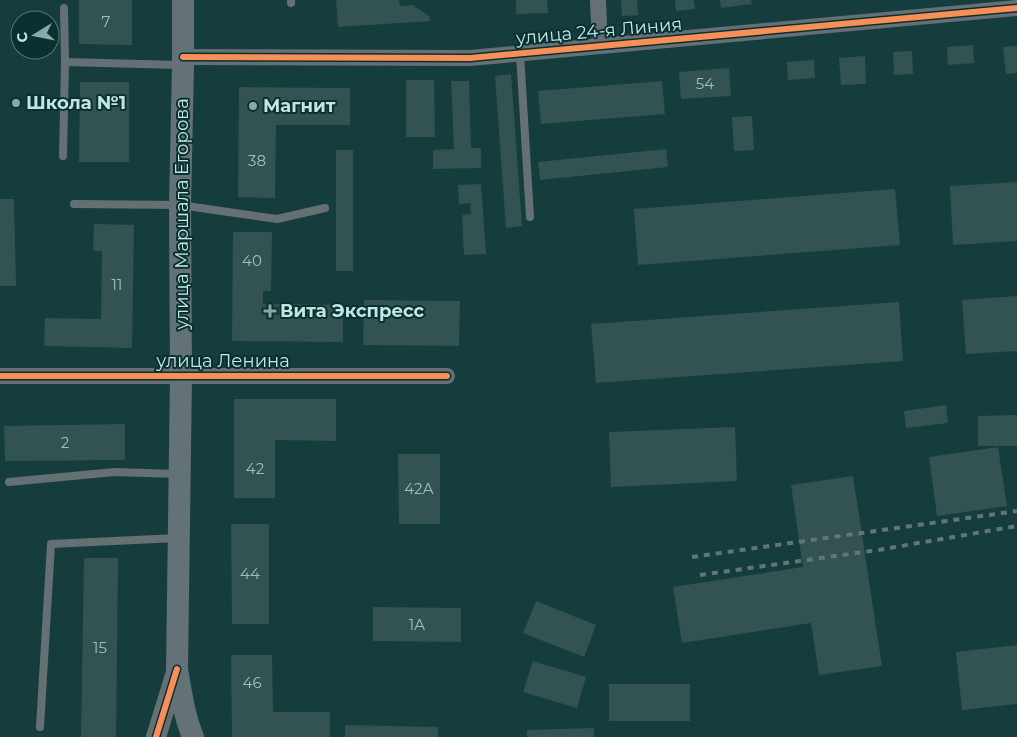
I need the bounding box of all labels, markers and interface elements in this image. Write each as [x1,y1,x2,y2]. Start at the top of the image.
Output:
north arrow [10,10,60,60]
house number: 7 [102,12,111,31]
street label: улица 24-я Линия [514,13,683,49]
text: С [12,31,32,44]
house number: 54 [696,74,714,93]
place label: Школа №1 [26,92,126,114]
place label: Магнит [263,95,336,117]
marker: Школа №1 [10,97,22,109]
street label: улица Маршала Егорова [171,98,193,331]
marker: Магнит [247,100,259,112]
house number: 38 [248,151,266,170]
house number: 40 [242,251,262,270]
house number: 11 [112,275,122,294]
place label: Вита Экспресс [280,300,425,322]
marker: Вита Экспресс [264,305,276,317]
street label: улица Ленина [155,350,290,372]
house number: 2 [61,433,69,452]
house number: 42 [246,459,264,478]
house number: 42А [404,479,434,498]
house number: 44 [240,564,260,583]
house number: 1А [409,615,425,634]
house number: 15 [93,638,107,657]
house number: 46 [242,673,262,692]

